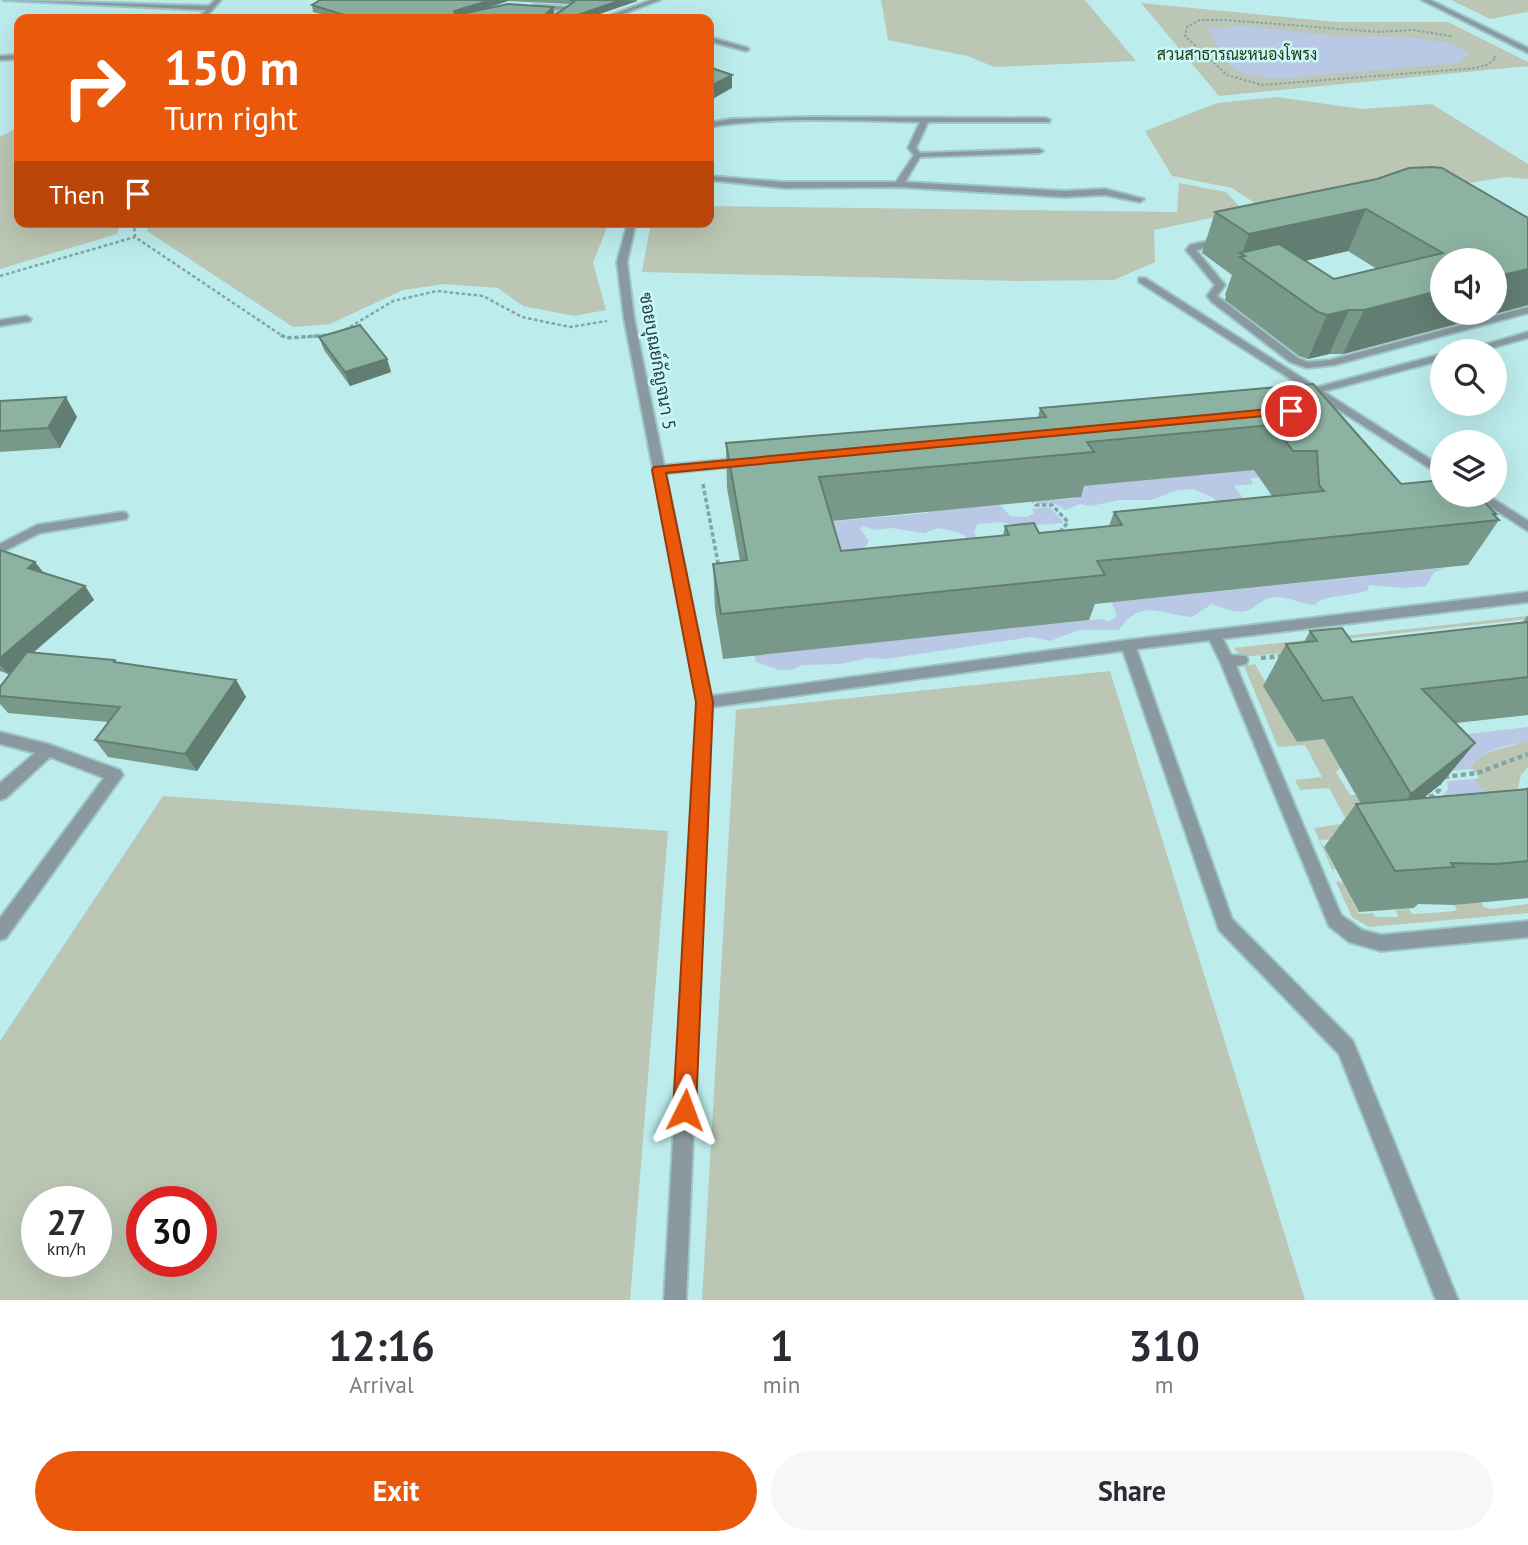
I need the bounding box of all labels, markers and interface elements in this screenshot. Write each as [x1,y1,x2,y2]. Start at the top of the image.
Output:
text: 150 m [164,35,299,99]
icon: right [49,42,140,133]
park label: สวนสาธารณะหนองโพรง [1157,43,1317,64]
text: Turn right [164,97,298,139]
icon: arrive [119,175,157,213]
text: Then [49,178,105,211]
map controls [1430,248,1507,507]
button: sound [1430,248,1507,325]
street label: ซอยบุณย์กัญจนา 5 [634,290,682,432]
button: search [1430,339,1507,416]
pin [1261,381,1321,441]
icon: arrive [1272,392,1310,430]
button: layers [1430,430,1507,507]
position arrow [648,1073,722,1147]
speed limit sign: 30 [126,1186,217,1277]
text: 27 [47,1199,86,1245]
text: km/h [47,1237,86,1260]
text: 12:16 [328,1318,435,1373]
text: 1 [770,1318,793,1373]
text: 310 [1128,1318,1200,1373]
text: Arrival [349,1370,414,1399]
text: min [763,1370,800,1399]
text: m [1155,1370,1173,1399]
button: Exit [35,1451,757,1531]
button: Share [771,1451,1493,1531]

